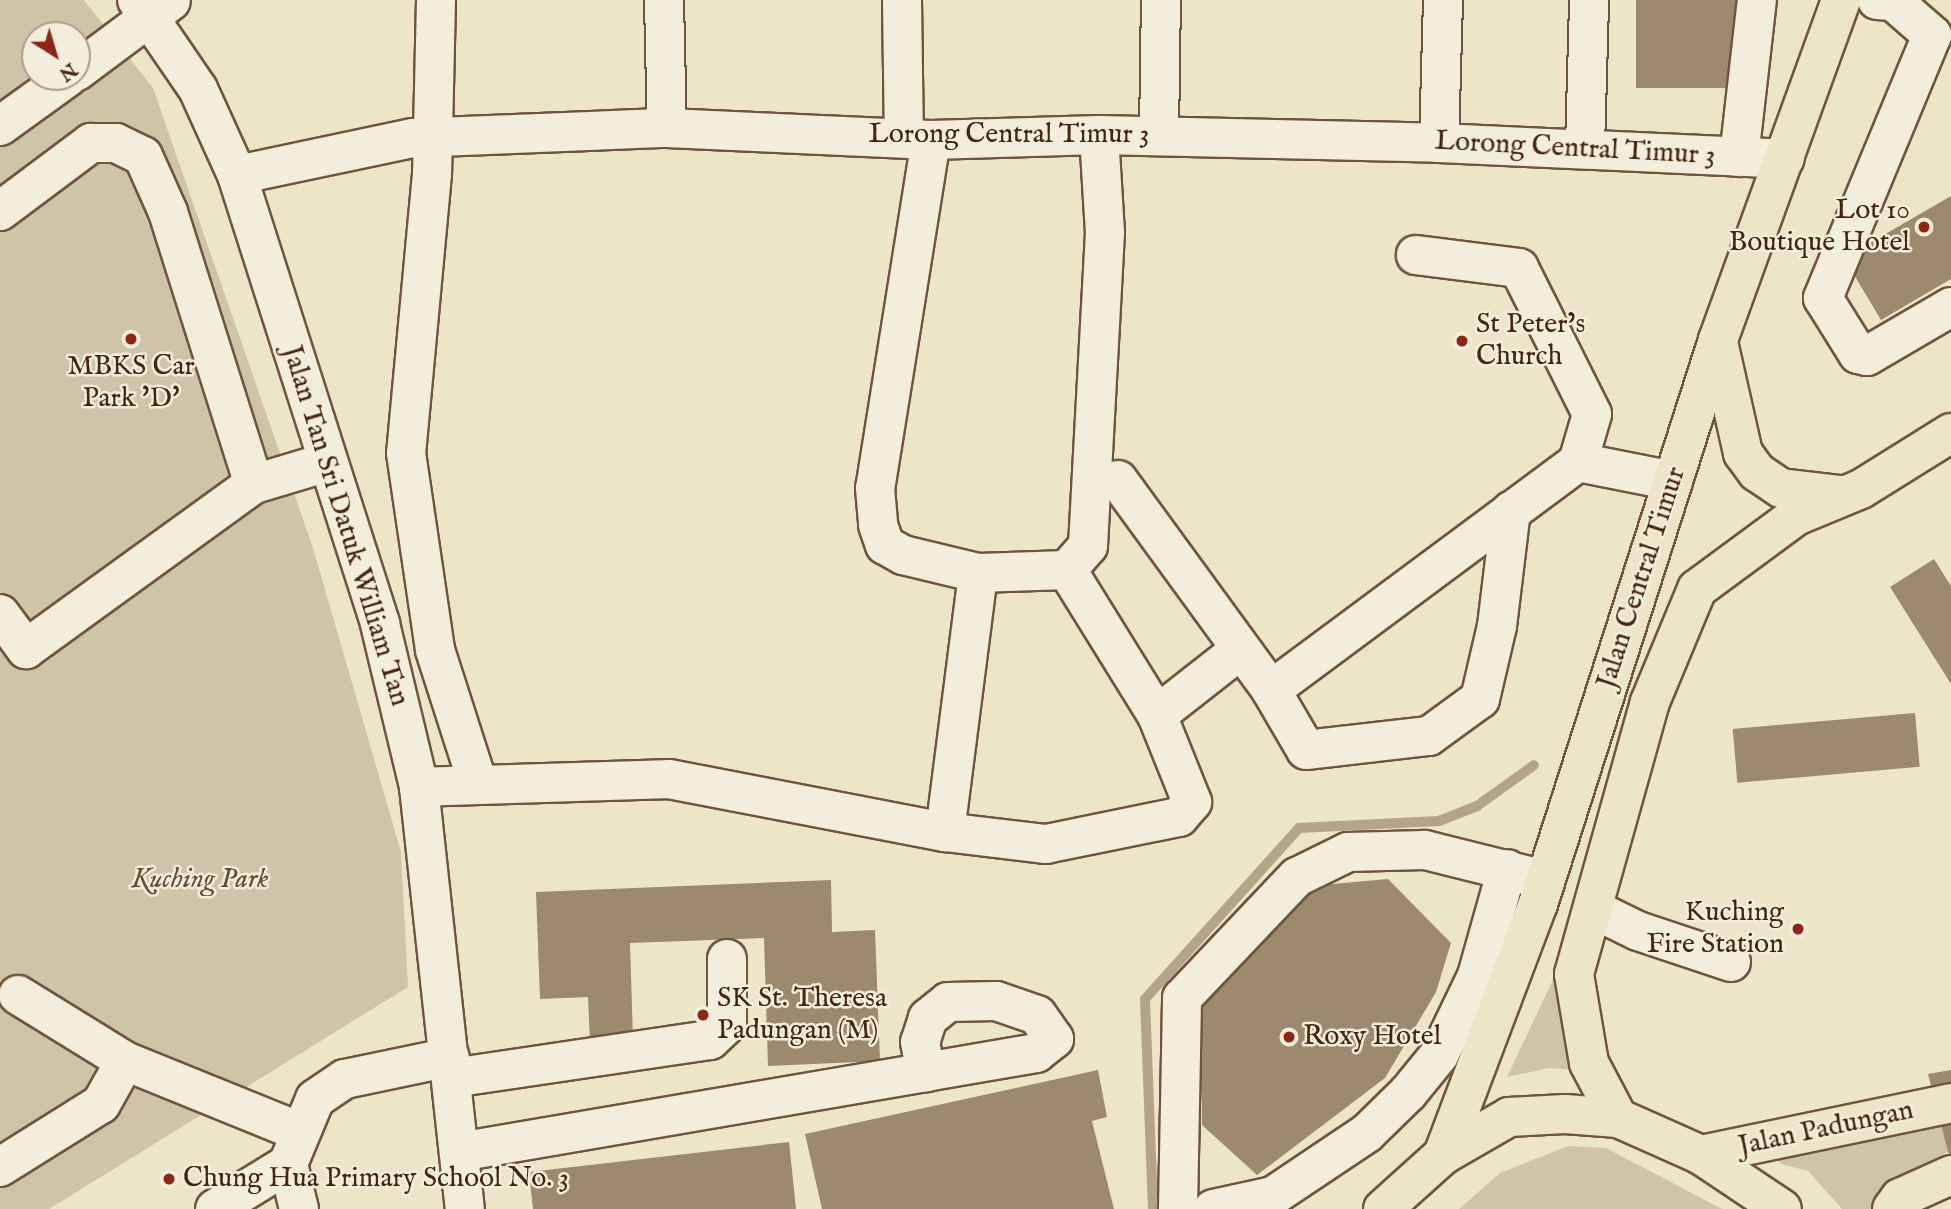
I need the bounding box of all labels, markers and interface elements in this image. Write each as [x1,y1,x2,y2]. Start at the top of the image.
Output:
north arrow [21,21,91,91]
text: N [54,57,81,86]
street label: Lorong Central Timur 3 [869,118,1149,152]
street label: Lorong Central Timur 3 [1434,125,1716,173]
place label: Lot 10 Boutique Hotel [1729,194,1910,260]
marker: Lot 10 Boutique Hotel [1916,219,1932,235]
place label: St Peter’s Church [1476,308,1585,374]
marker: MBKS Car Park 'D' [123,331,139,347]
marker: St Peter’s Church [1454,333,1470,349]
street label: Jalan Tan Sri Datuk William Tan [274,342,416,710]
place label: MBKS Car Park 'D' [67,350,195,416]
street label: Jalan Central Timur [1590,463,1694,693]
park label: Kuching Park [131,863,269,897]
place label: Kuching Fire Station [1647,896,1784,962]
marker: Kuching Fire Station [1790,921,1806,937]
place label: SK St. Theresa Padungan (M) [717,982,887,1048]
marker: SK St. Theresa Padungan (M) [695,1007,711,1023]
place label: Roxy Hotel [1303,1020,1441,1054]
marker: Roxy Hotel [1281,1029,1297,1045]
street label: Jalan Padungan [1735,1094,1917,1164]
place label: Chung Hua Primary School No. 3 [183,1162,569,1196]
marker: Chung Hua Primary School No. 3 [161,1171,177,1187]

